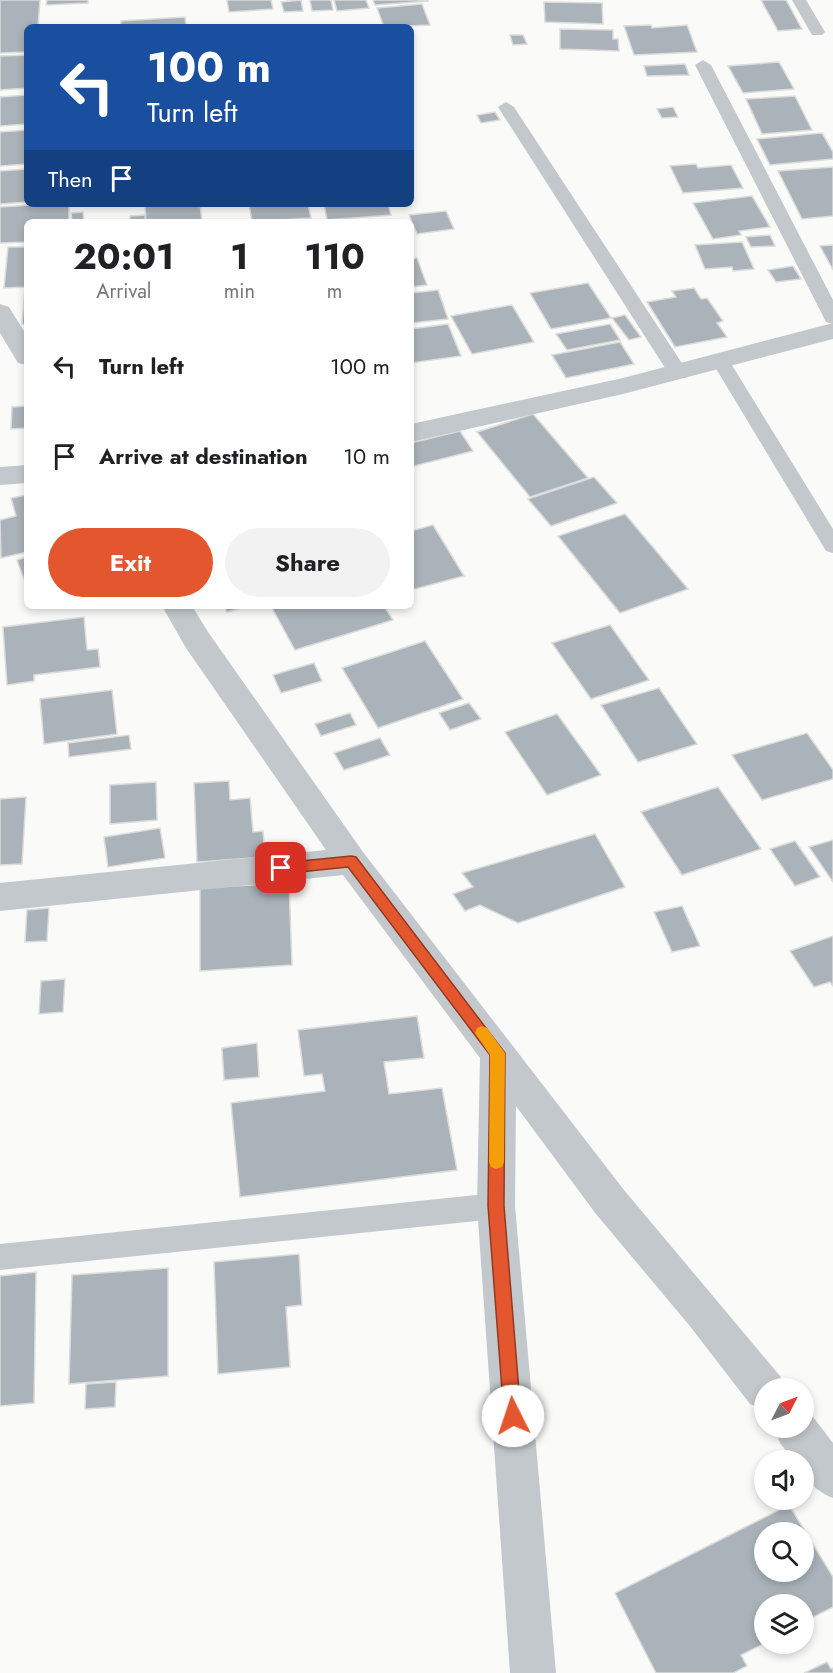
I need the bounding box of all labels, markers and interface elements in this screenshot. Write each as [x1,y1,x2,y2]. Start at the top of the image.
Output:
text: 100 m [147,37,271,98]
icon: left [48,48,126,126]
text: Turn left [147,93,237,132]
icon: arrive [105,162,138,195]
text: Then [48,163,93,195]
text: 20:01 [73,230,174,282]
text: 1 [230,230,249,282]
text: 110 [304,230,365,282]
text: Arrival [96,277,151,306]
text: min [224,277,255,306]
text: m [327,277,342,306]
icon: left [48,350,81,383]
text: Turn left [99,350,184,382]
text: 100 m [330,350,390,382]
icon: arrive [48,440,81,473]
text: Arrive at destination [99,440,308,472]
text: 10 m [343,440,390,472]
button: Exit [48,528,213,597]
button: Share [225,528,390,597]
pin [255,842,306,893]
icon: arrive [264,851,297,884]
north arrow [754,1378,814,1438]
map controls [754,1378,814,1654]
position arrow [481,1384,545,1448]
button: sound [754,1450,814,1510]
button: search [754,1522,814,1582]
button: layers [754,1594,814,1654]

